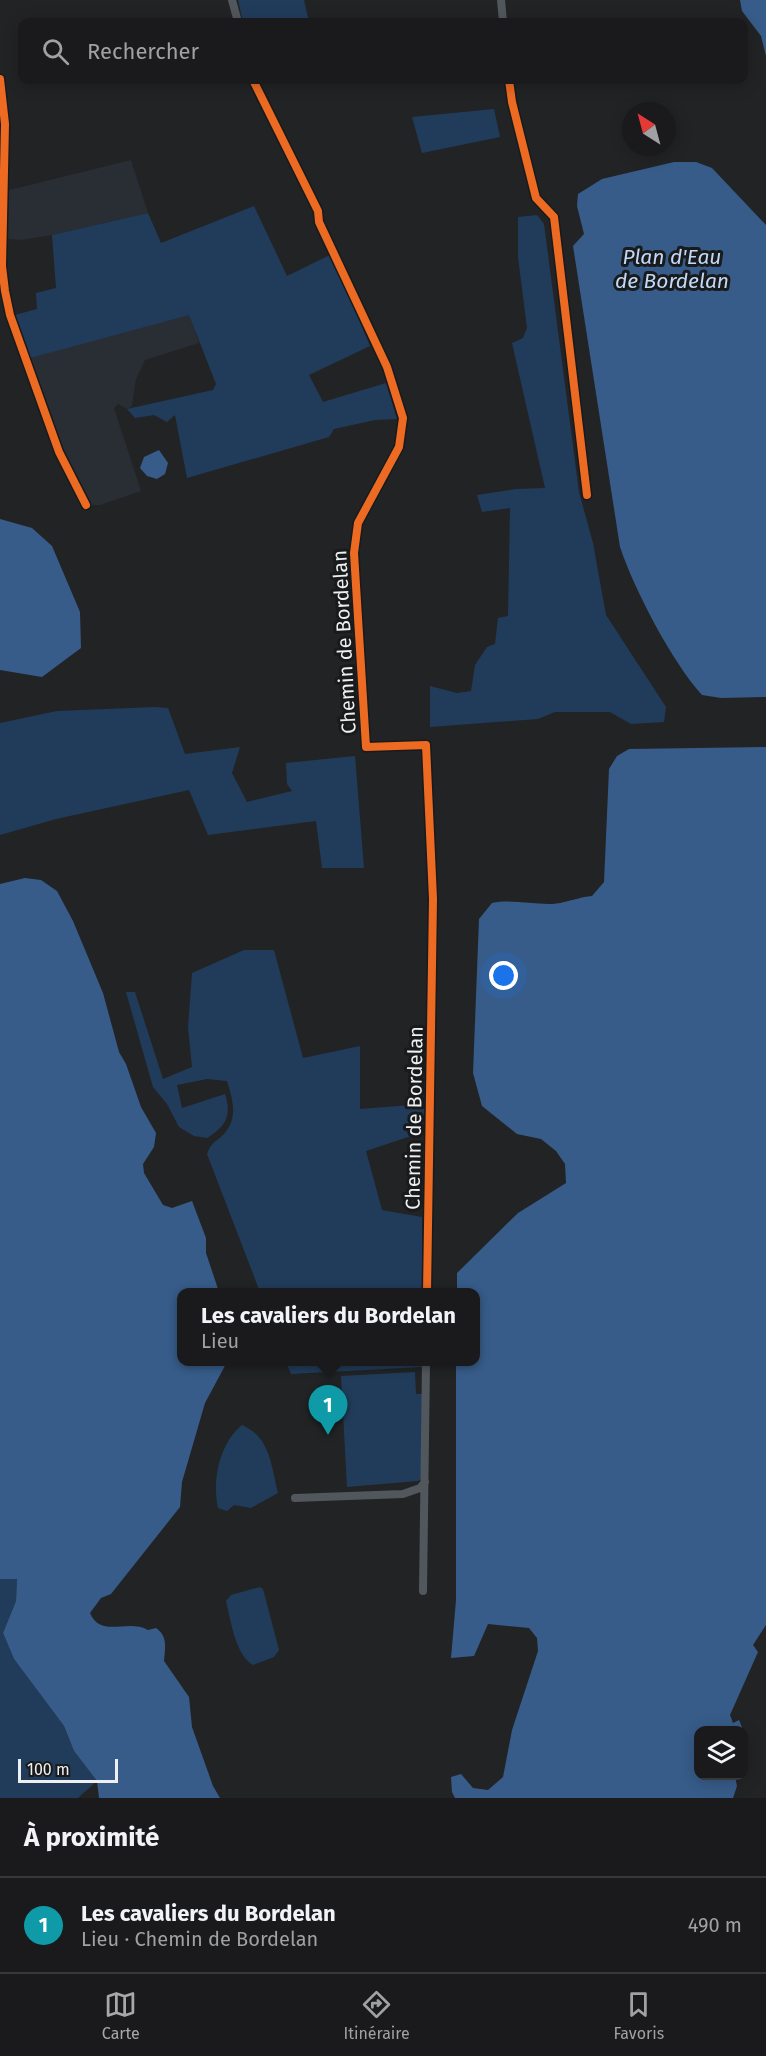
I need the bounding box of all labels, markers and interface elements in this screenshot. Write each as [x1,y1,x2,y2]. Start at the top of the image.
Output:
search box [18,18,748,84]
icon: search [39,35,72,68]
text: Rechercher [87,38,199,65]
north arrow [622,102,676,156]
water label: Plan d'Eau de Bordelan [615,244,729,294]
street label: Chemin de Bordelan [327,550,361,734]
your location [489,961,518,990]
street label: Chemin de Bordelan [400,1026,428,1210]
popup [177,1288,480,1366]
text: Les cavaliers du Bordelan [201,1302,456,1329]
text: Lieu [201,1329,239,1353]
pin: 1 [308,1386,348,1435]
map controls [694,1726,748,1780]
button: layers [694,1726,748,1780]
scale bar [18,1756,118,1784]
text: 100 m [27,1760,70,1779]
text: À proximité [24,1822,159,1853]
text: Les cavaliers du Bordelan [81,1900,336,1927]
text: 1 [39,1913,48,1937]
text: 490 m [688,1913,742,1937]
text: Lieu · Chemin de Bordelan [81,1927,318,1951]
tab: Carte [102,1988,140,2043]
tab: Itinéraire [343,1988,410,2043]
tab: Favoris [613,1988,664,2043]

